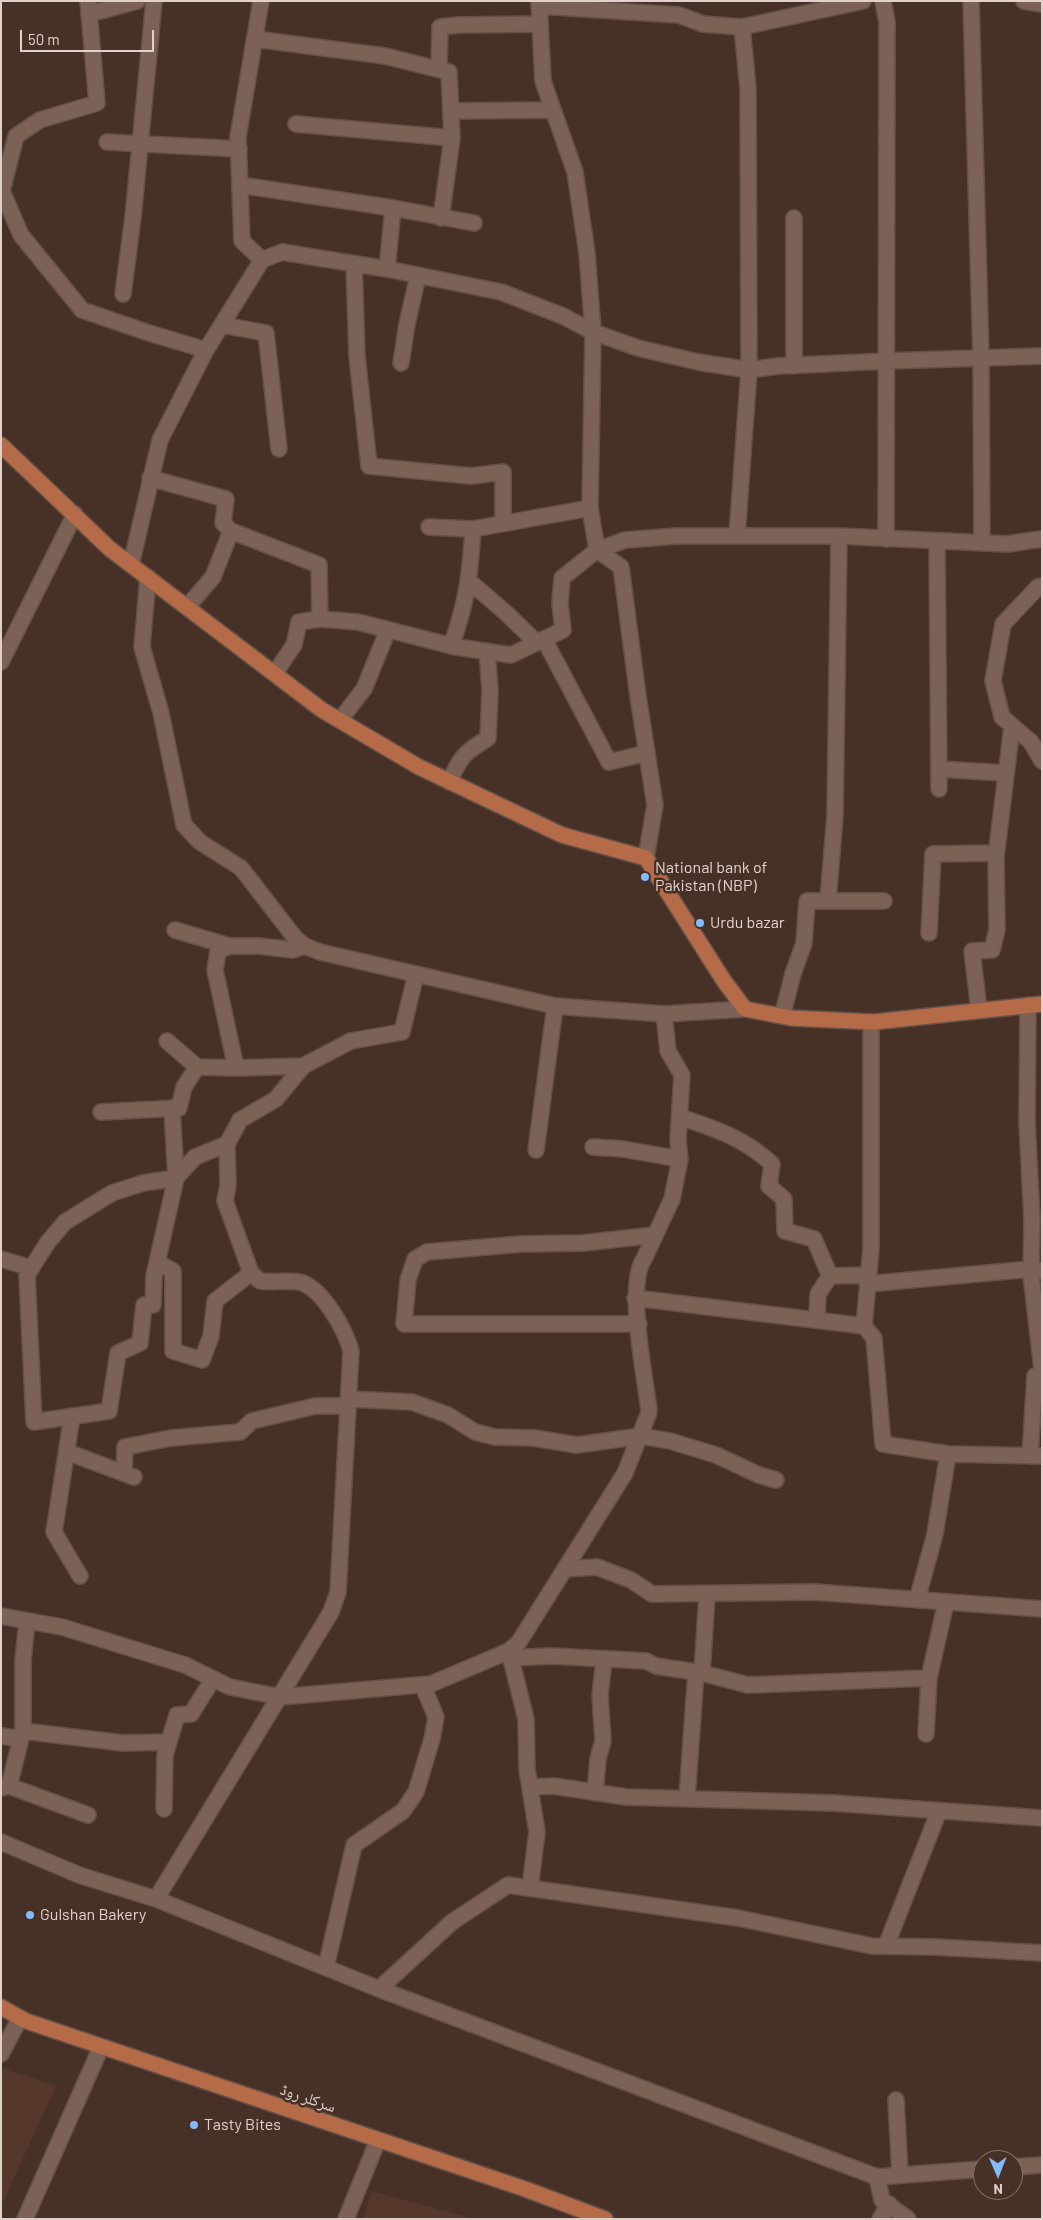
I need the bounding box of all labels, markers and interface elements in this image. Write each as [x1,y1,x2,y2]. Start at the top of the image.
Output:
scale bar [22,20,156,52]
text: 50 m [28,30,60,48]
place label: National bank of Pakistan (NBP) [655,858,767,896]
marker: National bank of Pakistan (NBP) [639,871,651,883]
place label: Urdu bazar [710,913,785,933]
marker: Urdu bazar [694,917,706,929]
place label: Gulshan Bakery [40,1905,146,1925]
marker: Gulshan Bakery [24,1909,36,1921]
street label: سرکلر روڈ [278,2080,338,2116]
place label: Tasty Bites [204,2115,281,2135]
marker: Tasty Bites [188,2119,200,2131]
north arrow [973,2150,1023,2200]
text: N [993,2181,1003,2198]

